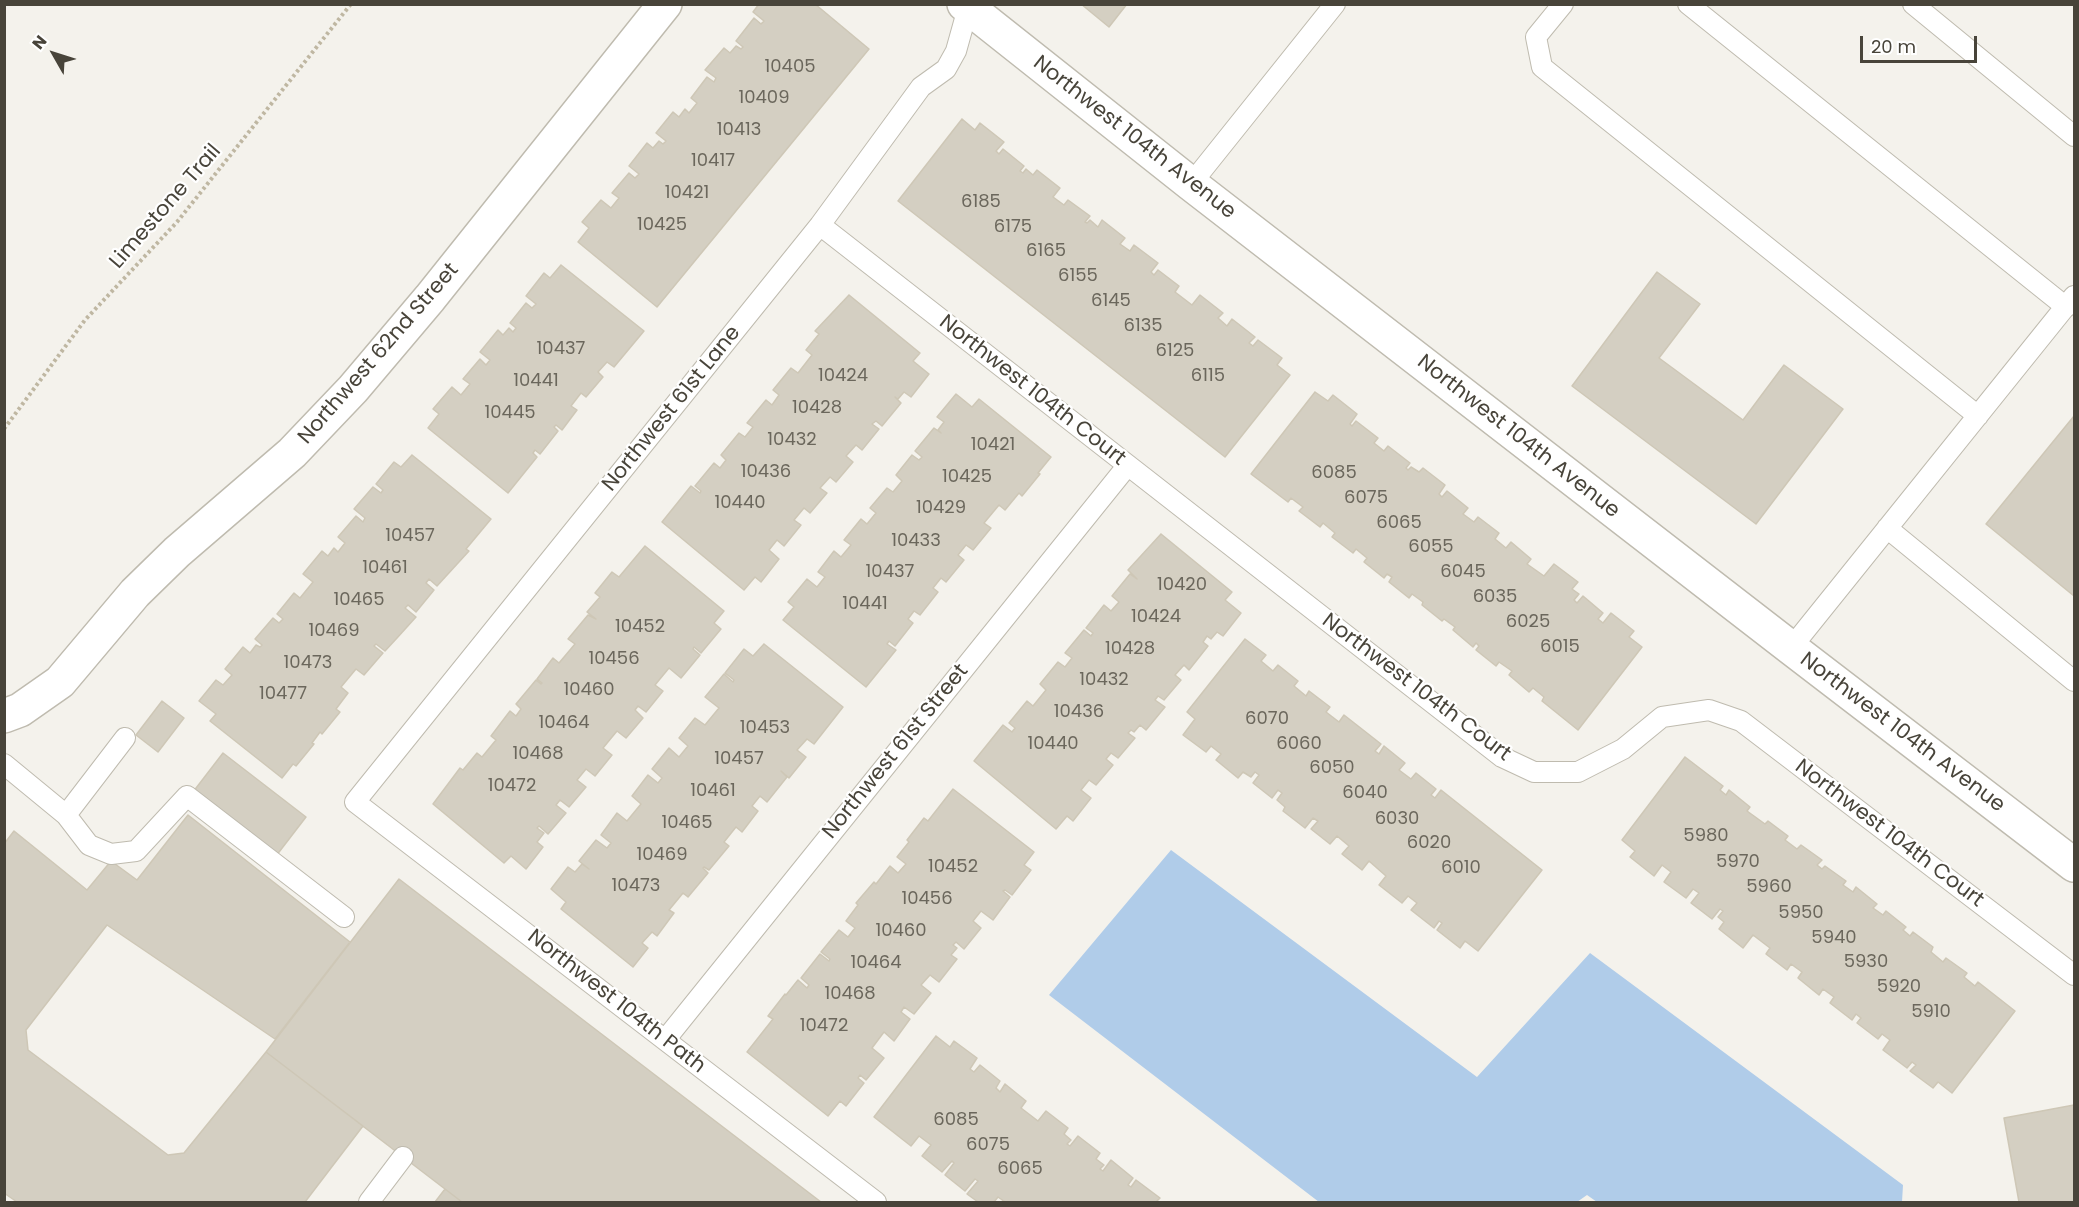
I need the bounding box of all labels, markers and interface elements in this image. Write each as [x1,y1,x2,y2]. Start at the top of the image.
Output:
north arrow [24,24,84,84]
scale bar [1863,24,1980,62]
text: N [27,30,52,54]
text: 20 m [1871,34,1916,59]
street label: Northwest 104th Avenue [1028,51,1240,225]
house number: 10405 [765,56,815,78]
house number: 10409 [738,87,790,109]
house number: 10413 [717,119,761,141]
street label: Limestone Trail [105,140,227,274]
house number: 10417 [691,150,735,172]
house number: 10421 [665,182,709,204]
house number: 6185 [961,191,1001,213]
house number: 10425 [637,214,687,236]
house number: 6175 [994,216,1032,238]
house number: 6165 [1026,240,1066,262]
street label: Northwest 62nd Street [293,258,465,450]
house number: 6155 [1058,265,1098,287]
house number: 6145 [1091,290,1131,312]
street label: Northwest 104th Court [934,310,1130,472]
house number: 6135 [1123,315,1163,337]
street label: Northwest 61st Lane [598,321,746,497]
house number: 10437 [537,338,585,360]
house number: 6125 [1156,340,1194,362]
street label: Northwest 104th Avenue [1412,350,1624,524]
house number: 10424 [818,365,868,387]
house number: 6115 [1191,365,1225,387]
house number: 10441 [513,370,559,392]
house number: 10428 [792,397,842,419]
house number: 10445 [484,402,536,424]
house number: 10432 [767,429,817,451]
house number: 10421 [971,434,1015,456]
house number: 10436 [741,461,791,483]
house number: 6085 [1311,462,1357,484]
house number: 10425 [942,466,992,488]
house number: 6075 [1344,487,1388,509]
house number: 10440 [714,492,766,514]
house number: 10429 [916,497,966,519]
house number: 6065 [1376,512,1422,534]
house number: 10457 [385,525,435,547]
house number: 10433 [891,530,941,552]
house number: 6055 [1408,536,1454,558]
house number: 10461 [362,557,408,579]
house number: 10437 [866,561,914,583]
house number: 6045 [1440,561,1486,583]
house number: 10420 [1157,574,1207,596]
house number: 6035 [1473,586,1517,608]
house number: 10465 [333,589,385,611]
house number: 10441 [842,593,888,615]
house number: 10424 [1131,606,1181,628]
street label: Northwest 104th Court [1317,609,1515,767]
house number: 6025 [1506,611,1550,633]
house number: 10452 [615,616,665,638]
house number: 10469 [308,620,360,642]
house number: 6015 [1540,636,1580,658]
house number: 10428 [1105,638,1155,660]
house number: 10456 [588,648,640,670]
street label: Northwest 104th Avenue [1794,648,2010,818]
house number: 10473 [284,652,332,674]
street label: Northwest 61st Street [818,660,974,844]
house number: 10432 [1079,669,1129,691]
house number: 10460 [563,679,615,701]
house number: 10477 [259,683,307,705]
house number: 10436 [1054,701,1104,723]
house number: 6070 [1245,708,1289,730]
house number: 10464 [538,712,590,734]
house number: 10453 [740,717,790,739]
house number: 10440 [1027,733,1079,755]
house number: 6060 [1276,733,1322,755]
house number: 10468 [512,743,564,765]
house number: 10457 [714,748,764,770]
street label: Northwest 104th Court [1790,755,1988,913]
house number: 6050 [1309,757,1355,779]
house number: 10472 [488,775,536,797]
house number: 10461 [690,780,736,802]
house number: 6040 [1342,782,1388,804]
house number: 6030 [1375,808,1419,830]
house number: 10465 [661,812,713,834]
house number: 5980 [1683,825,1729,847]
house number: 6020 [1407,832,1451,854]
house number: 10469 [636,844,688,866]
house number: 5970 [1716,851,1760,873]
house number: 10452 [928,856,978,878]
house number: 6010 [1441,857,1481,879]
house number: 10473 [612,875,660,897]
house number: 5960 [1746,876,1792,898]
house number: 10456 [901,888,953,910]
house number: 5950 [1778,902,1824,924]
house number: 10460 [875,920,927,942]
street label: Northwest 104th Path [522,925,710,1079]
house number: 5940 [1811,927,1857,949]
house number: 5930 [1844,951,1888,973]
house number: 10464 [850,952,902,974]
house number: 5920 [1877,976,1921,998]
house number: 10468 [824,983,876,1005]
house number: 5910 [1911,1001,1951,1023]
house number: 10472 [800,1015,848,1037]
house number: 6085 [933,1109,979,1131]
house number: 6075 [966,1134,1010,1156]
house number: 6065 [997,1158,1043,1180]

